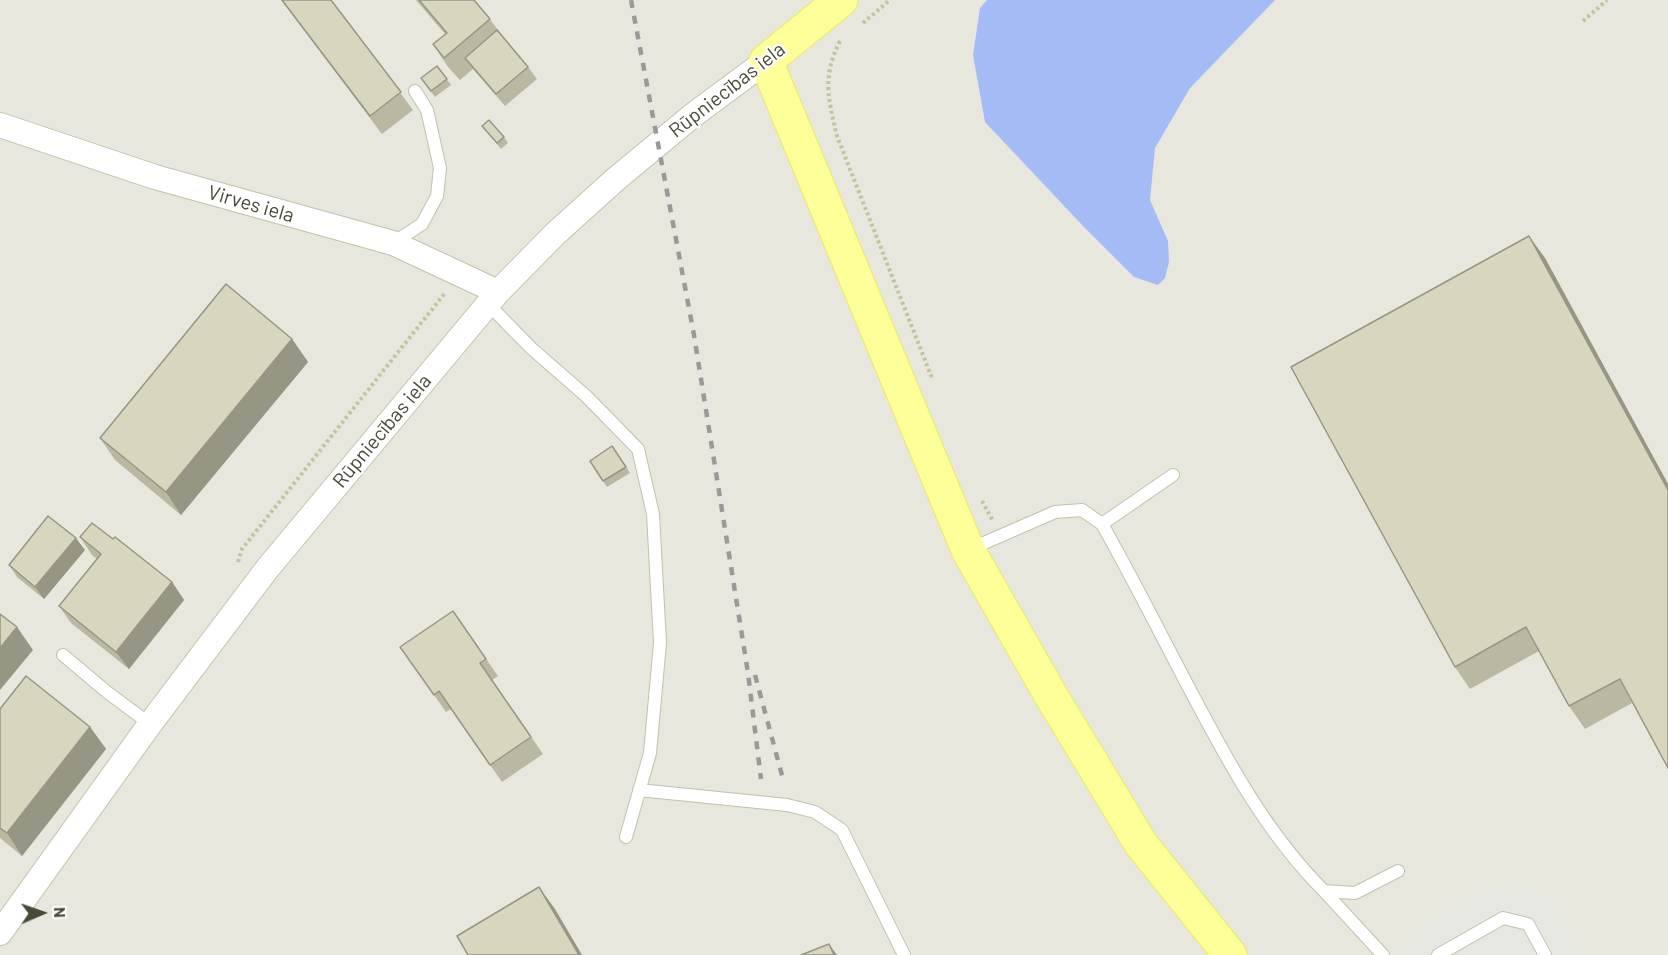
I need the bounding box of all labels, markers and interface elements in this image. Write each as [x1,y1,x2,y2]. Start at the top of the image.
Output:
street label: Rūpniecības iela [664,37,790,143]
street label: Virves iela [205,180,297,228]
street label: Rūpniecības iela [328,369,436,493]
north arrow [12,883,72,943]
text: N [51,907,70,918]

